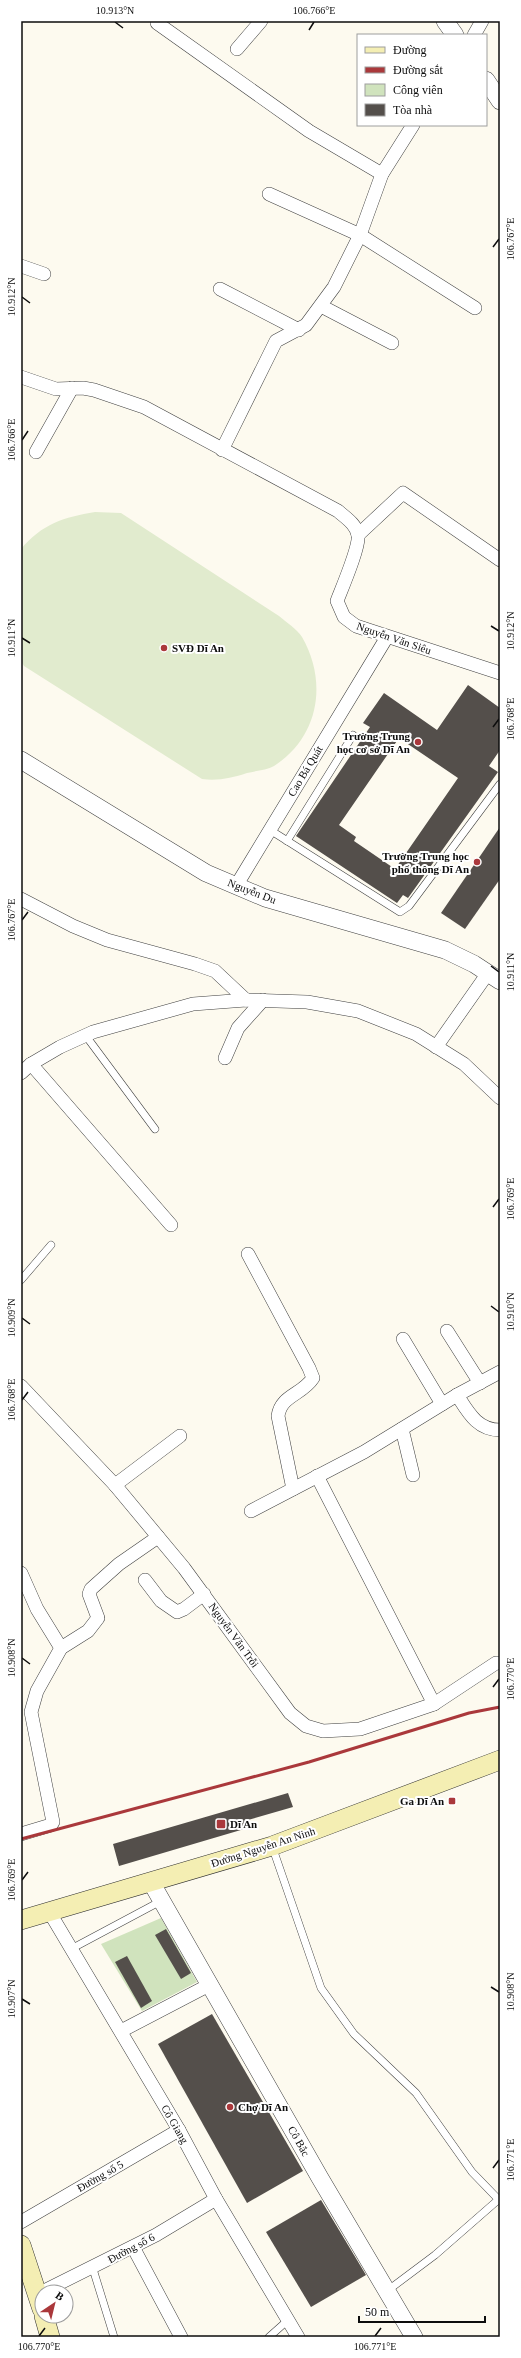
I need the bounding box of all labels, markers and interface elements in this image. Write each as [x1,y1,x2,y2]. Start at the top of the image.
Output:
text: 10.913°N [96,5,134,16]
text: 106.766°E [293,5,335,16]
legend [357,34,487,126]
text: Đường [393,43,427,57]
text: Đường sắt [393,63,444,77]
text: Công viên [393,83,443,97]
text: Tòa nhà [393,103,433,117]
text: 106.767°E [505,218,516,260]
text: 10.912°N [6,278,17,316]
text: 106.766°E [6,419,17,461]
text: 10.912°N [505,612,516,650]
text: 10.911°N [6,619,17,657]
street label: Nguyễn Văn Siêu [355,620,433,657]
place label: SVĐ Dĩ An [172,642,224,654]
marker: SVĐ Dĩ An [159,643,169,653]
text: 106.768°E [505,698,516,740]
place label: Trường Trung học cơ sở Dĩ An [337,730,410,755]
marker: Trường Trung học cơ sở Dĩ An [413,737,423,747]
street label: Cao Bá Quát [285,744,325,798]
place label: Trường Trung học phổ thông Dĩ An [382,850,469,875]
marker: Trường Trung học phổ thông Dĩ An [472,857,482,867]
street label: Nguyễn Du [226,876,278,906]
text: 106.767°E [6,899,17,941]
text: 10.911°N [505,953,516,991]
text: 106.769°E [505,1178,516,1220]
text: 10.910°N [505,1293,516,1331]
text: 10.909°N [6,1299,17,1337]
text: 106.768°E [6,1379,17,1421]
street label: Nguyễn Văn Trỗi [207,1600,261,1670]
text: 10.908°N [6,1639,17,1677]
text: 106.770°E [505,1658,516,1700]
place label: Ga Dĩ An [400,1795,444,1807]
marker: Ga Dĩ An [447,1796,457,1806]
marker: Dĩ An [215,1818,227,1830]
place label: Dĩ An [230,1818,257,1830]
street label: Đường Nguyễn An Ninh [209,1824,317,1869]
text: 106.769°E [6,1859,17,1901]
text: 10.908°N [505,1973,516,2011]
text: 10.907°N [6,1980,17,2018]
place label: Chợ Dĩ An [238,2101,288,2113]
marker: Chợ Dĩ An [225,2102,235,2112]
street label: Cô Giang [159,2103,191,2146]
street label: Cô Bắc [286,2124,312,2158]
text: 106.771°E [505,2139,516,2181]
street label: Đường số 5 [75,2158,126,2194]
street label: Đường số 6 [105,2230,157,2265]
north arrow [34,2284,74,2324]
text: B [53,2289,67,2303]
scale bar [359,2298,485,2324]
text: 50 m [365,2305,390,2319]
text: 106.770°E [18,2341,60,2352]
text: 106.771°E [354,2341,396,2352]

